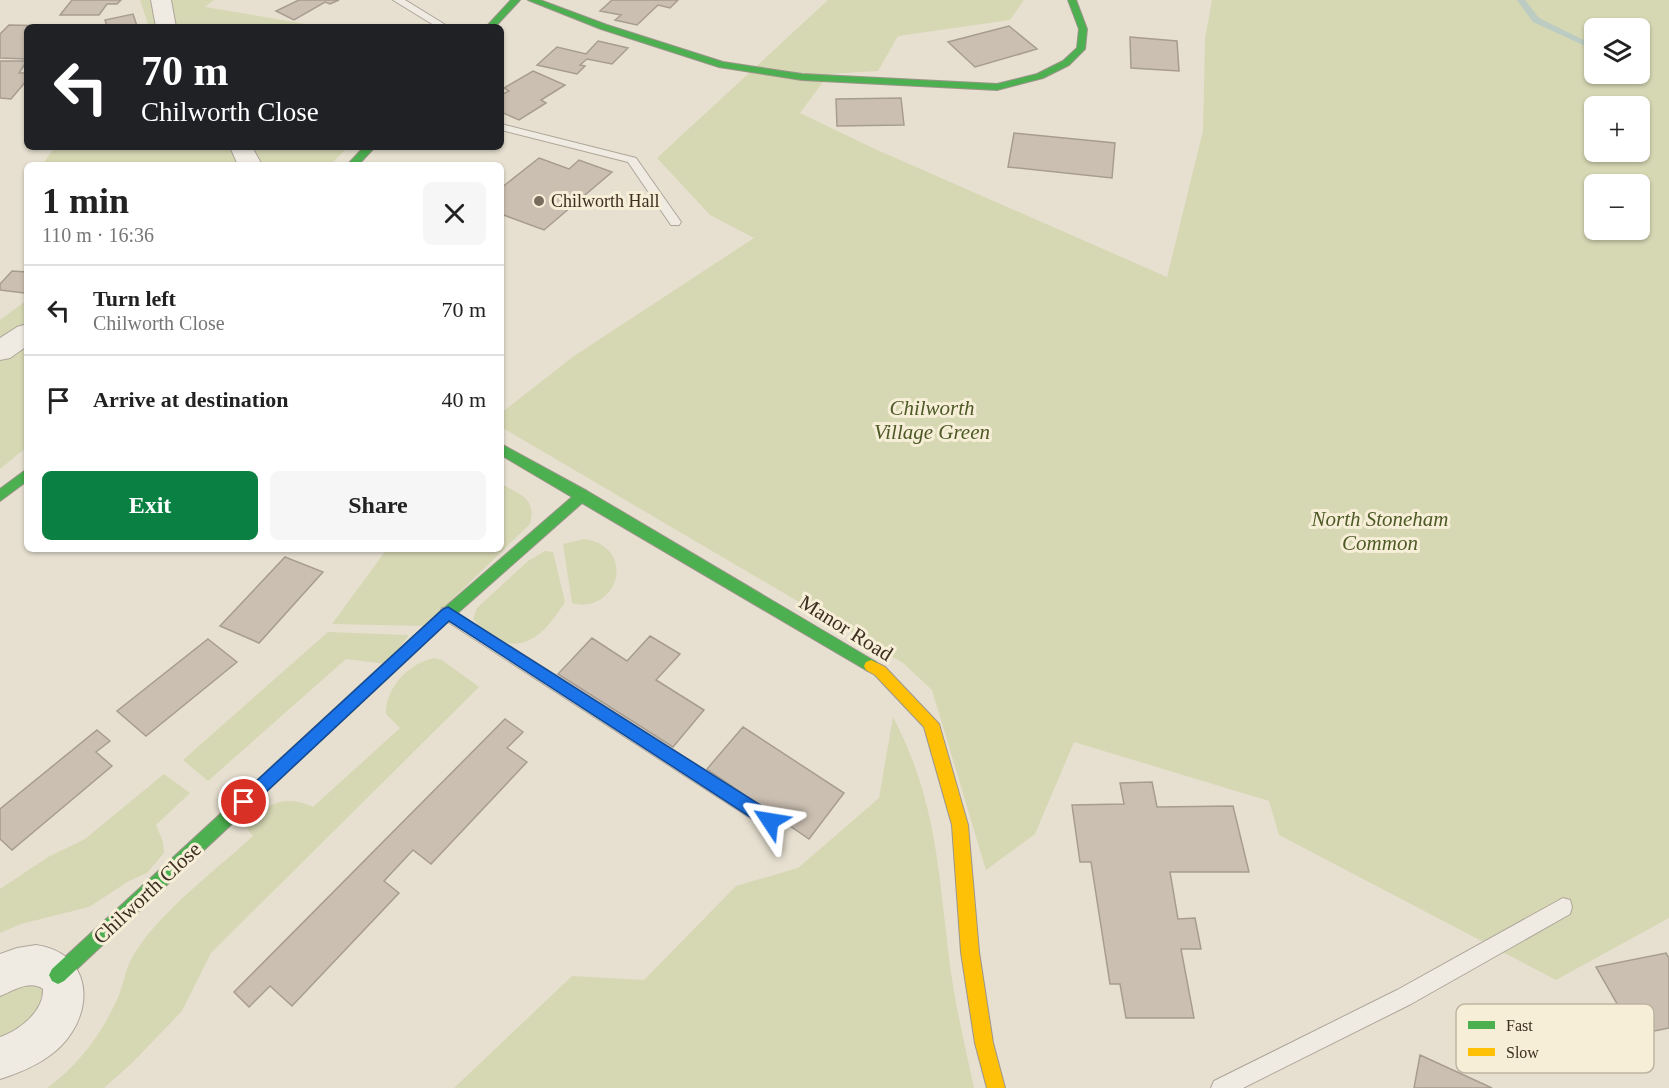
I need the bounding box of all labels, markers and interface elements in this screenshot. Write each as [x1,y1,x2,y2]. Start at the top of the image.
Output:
map controls [1584,18,1650,240]
button: layers [1584,18,1650,84]
icon: left [42,48,120,126]
text: 70 m [141,48,229,94]
button: + [1584,96,1650,162]
text: Chilworth Close [141,97,319,127]
button: − [1584,174,1650,240]
text: 1 min [42,181,129,221]
button: close [423,182,486,245]
place label: Chilworth Hall [551,191,660,211]
marker: Chilworth Hall [532,194,546,208]
text: 110 m · 16:36 [42,224,154,246]
text: Turn left [93,286,176,311]
icon: left [42,294,75,327]
text: 70 m [441,297,486,322]
text: Chilworth Close [93,312,225,334]
icon: arrive [42,384,75,417]
text: Arrive at destination [93,387,289,412]
text: 40 m [441,387,486,412]
park label: Chilworth Village Green [874,396,990,444]
button: Exit [42,471,258,540]
button: Share [270,471,486,540]
park label: North Stoneham Common [1310,507,1449,555]
street label: Manor Road [795,590,898,666]
pin [218,776,269,827]
icon: arrive [227,785,260,818]
position arrow [738,789,802,853]
street label: Chilworth Close [88,837,206,949]
legend [1456,1004,1654,1073]
text: Fast [1506,1017,1533,1034]
text: Slow [1506,1044,1539,1061]

